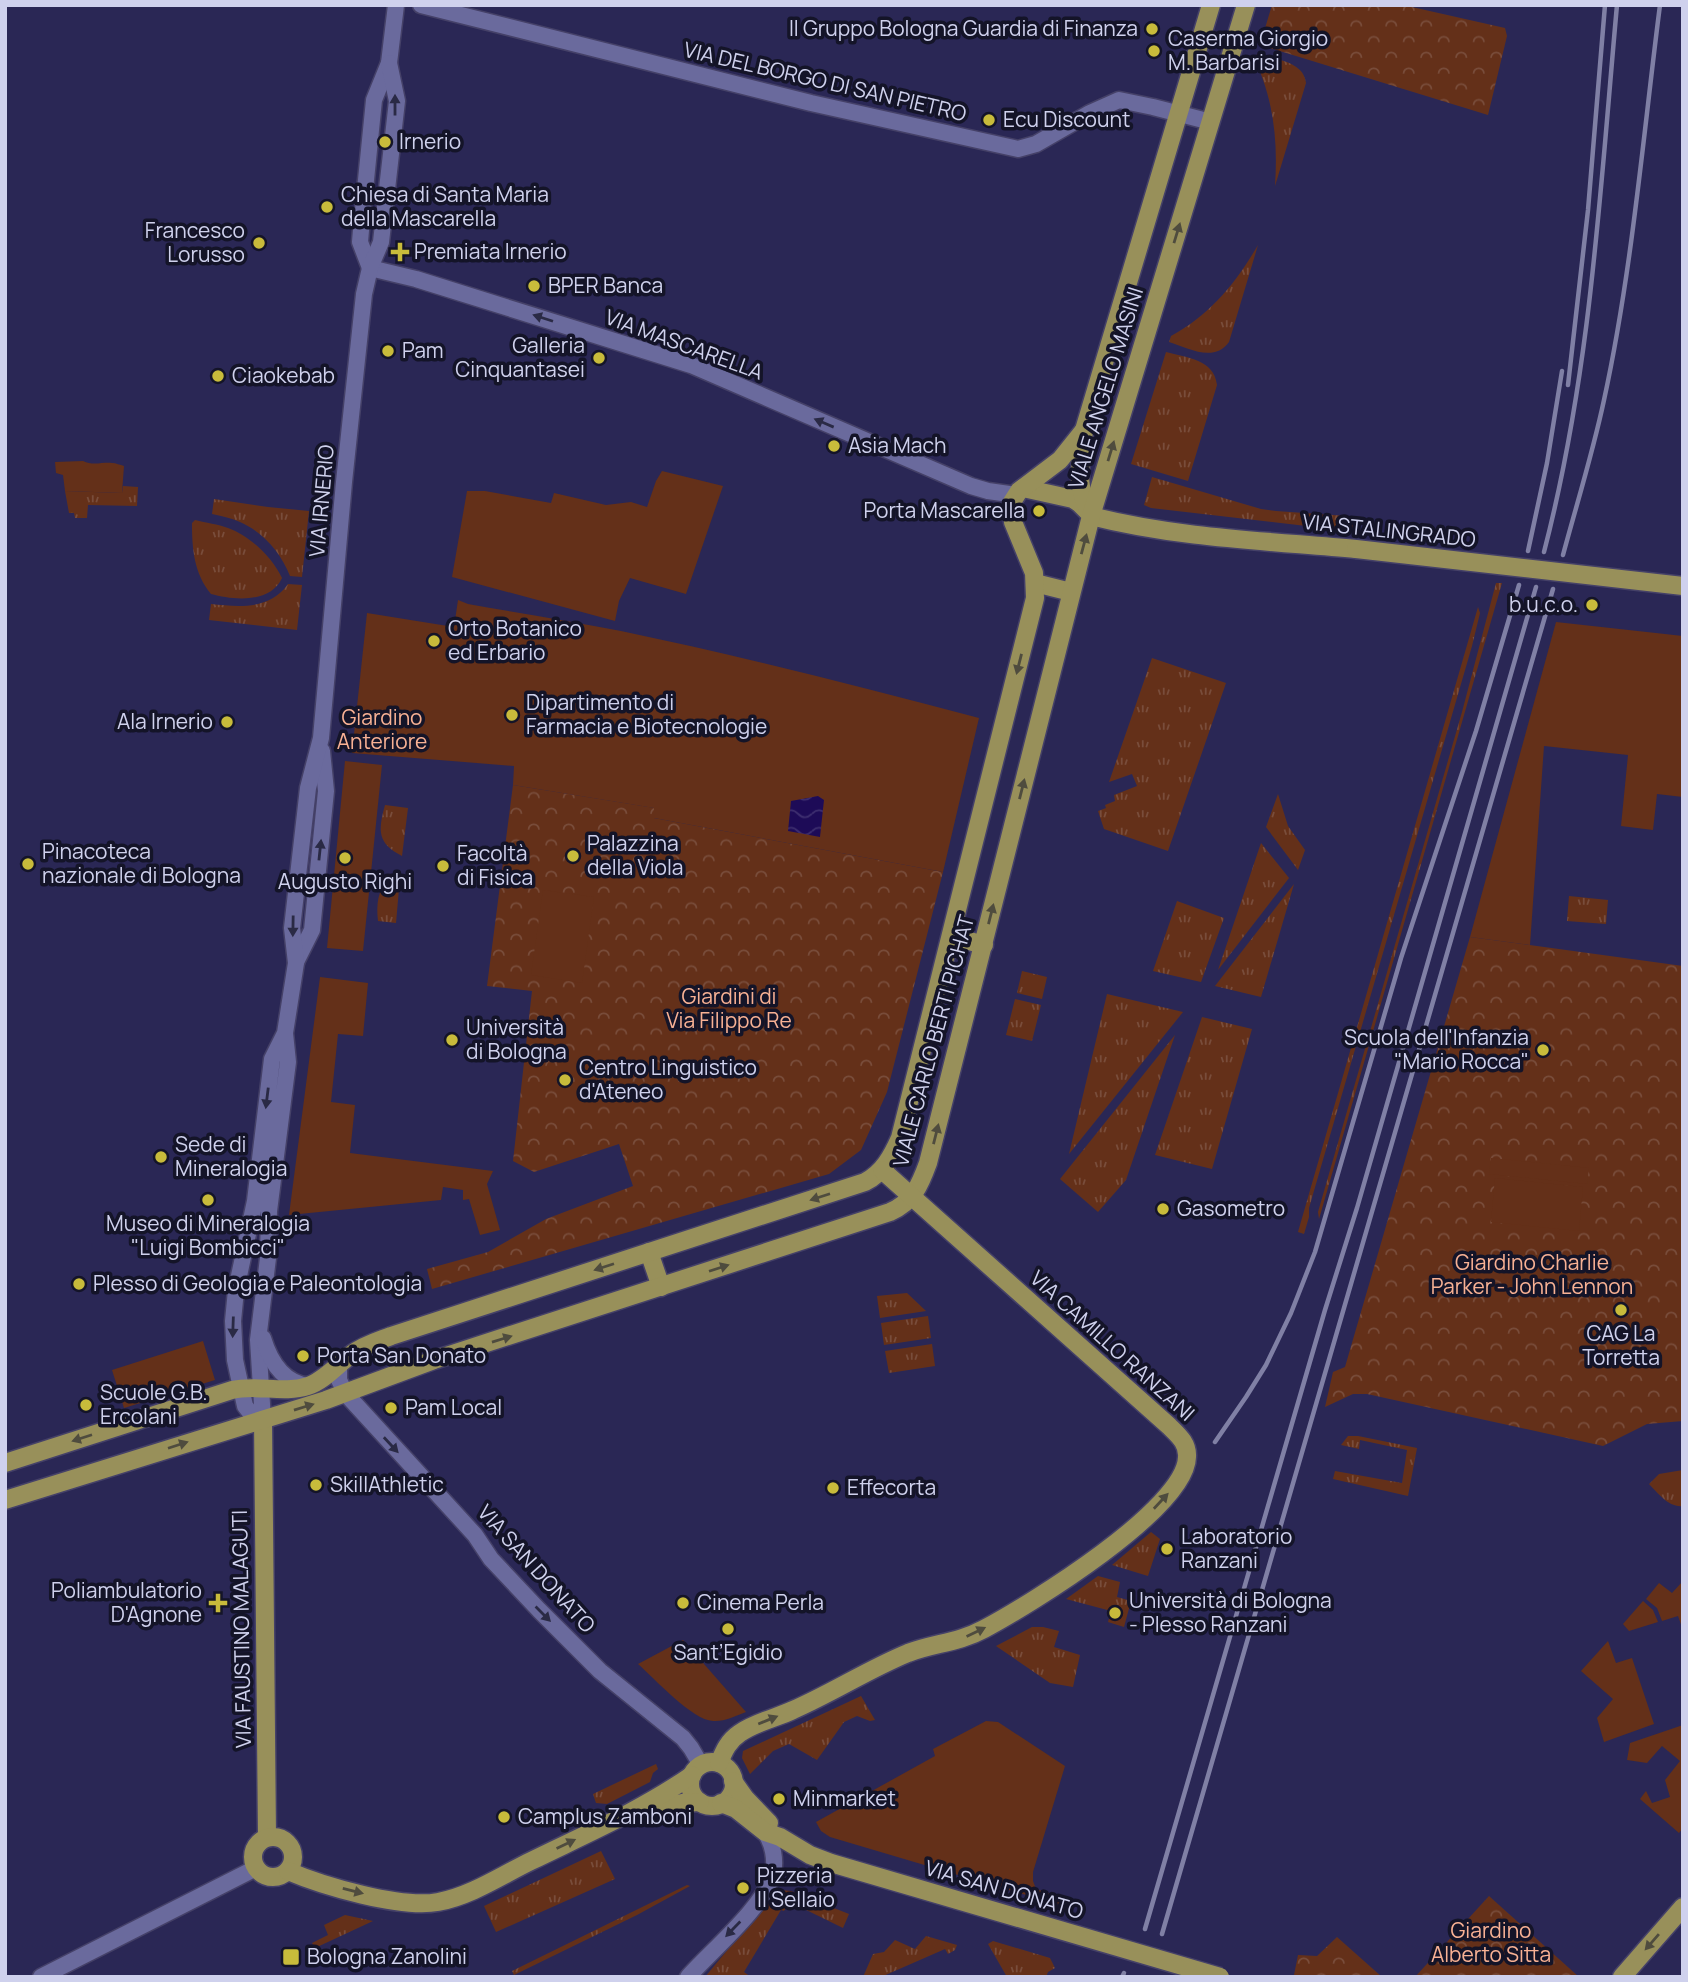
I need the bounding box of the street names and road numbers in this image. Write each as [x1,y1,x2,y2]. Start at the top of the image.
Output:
street label: VIA DEL BORGO DI SAN PIETRO [681,35,969,127]
street label: VIALE ANGELO MASINI [1061,283,1149,492]
street label: VIA MASCARELLA [601,302,767,386]
street label: VIA IRNERIO [302,443,340,558]
street label: VIA STALINGRADO [1301,507,1477,553]
street label: VIALE CARLO BERTI PICHAT [886,911,980,1170]
street label: VIA CAMILLO RANZANI [1024,1264,1201,1427]
street label: VIA SAN DONATO [472,1498,602,1638]
street label: VIA FAUSTINO MALAGUTI [225,1510,257,1748]
street label: VIA SAN DONATO [922,1853,1087,1925]

